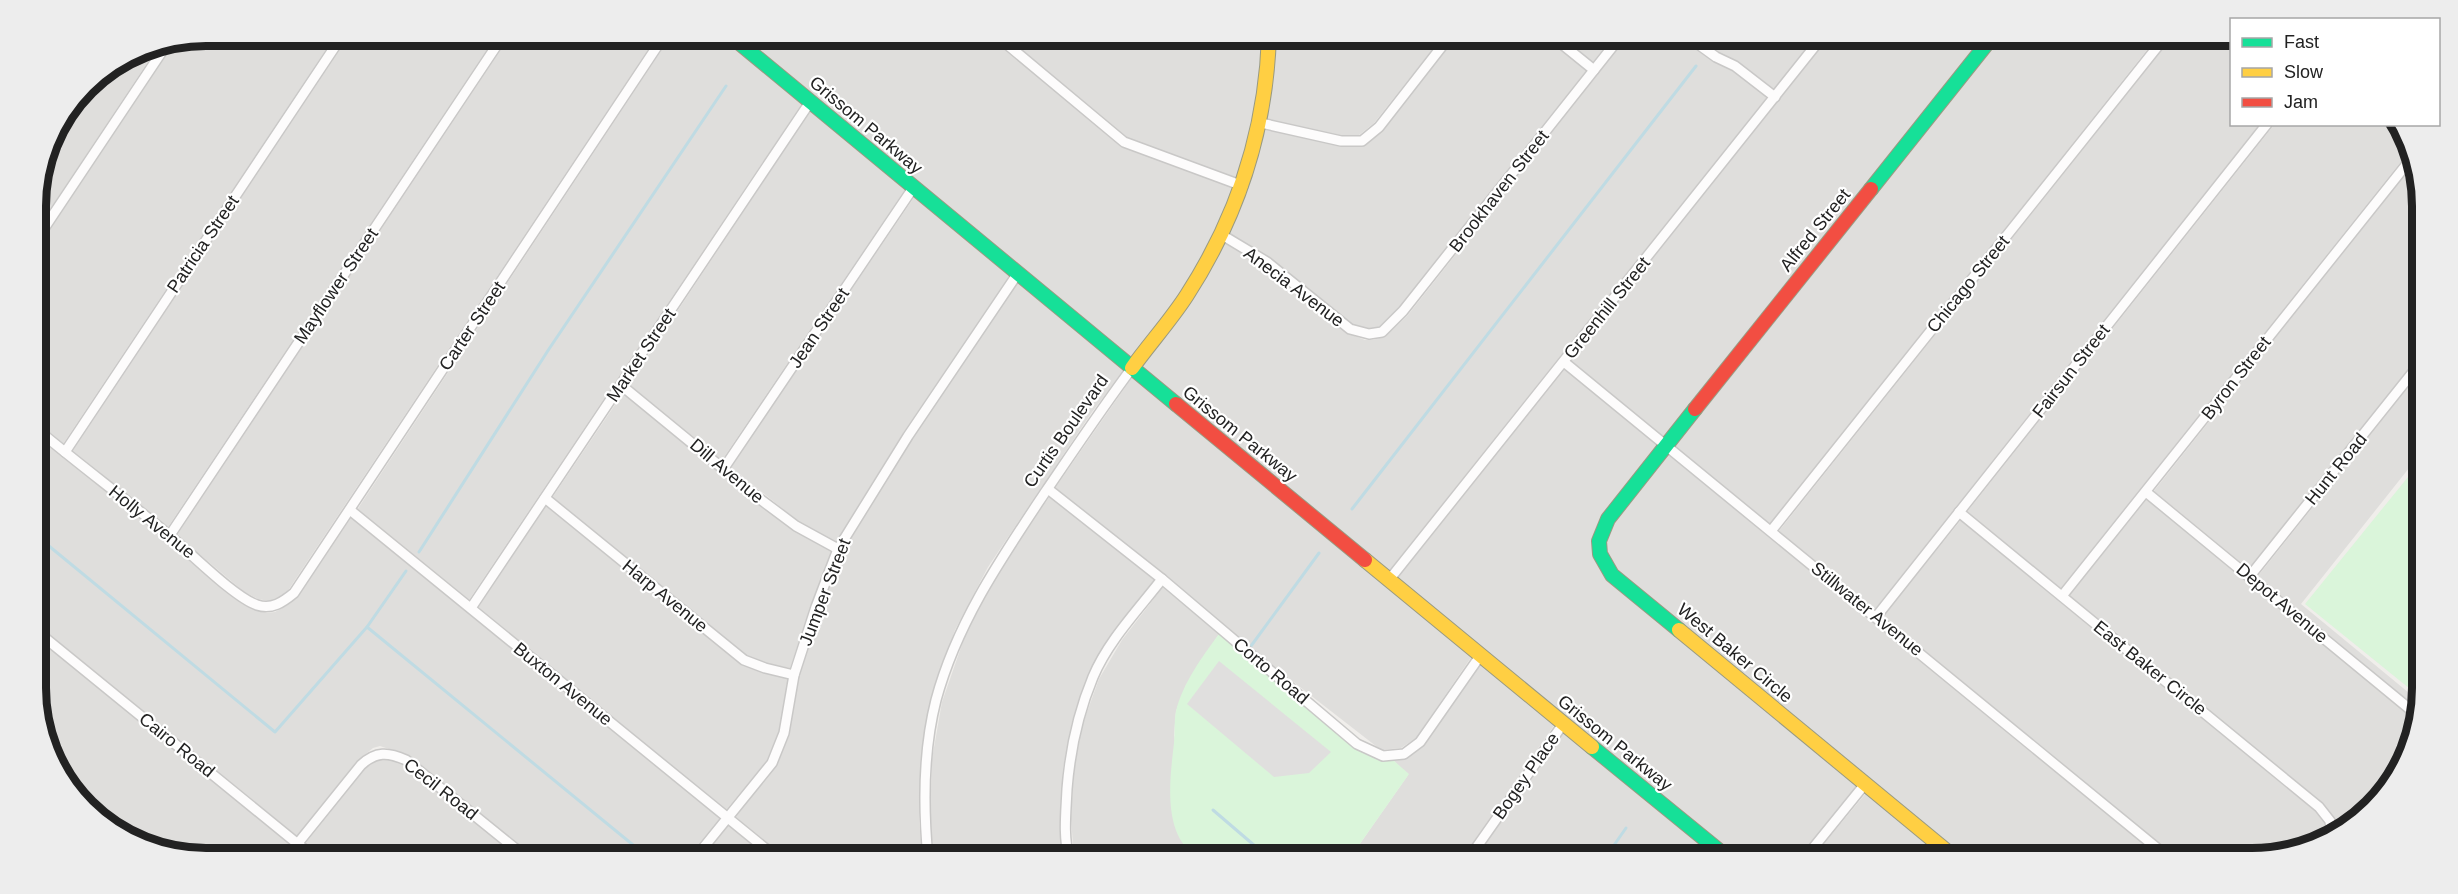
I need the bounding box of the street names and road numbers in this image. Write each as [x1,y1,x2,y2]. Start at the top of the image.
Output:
street label: Grissom Parkway [806,72,926,178]
street label: Brookhaven Street [1445,126,1553,256]
street label: Alfred Street [1776,185,1854,275]
street label: Patricia Street [163,192,243,296]
street label: Mayflower Street [290,224,382,348]
street label: Chicago Street [1923,231,2013,337]
street label: Anecia Avenue [1240,243,1348,331]
street label: Greenhill Street [1560,253,1654,363]
street label: Carter Street [435,278,509,374]
street label: Jean Street [785,284,853,372]
street label: Market Street [603,305,679,405]
street label: Fairsun Street [2028,320,2114,422]
street label: Byron Street [2197,332,2275,424]
street label: Curtis Boulevard [1020,371,1112,491]
street label: Grissom Parkway [1179,382,1301,486]
street label: Hunt Road [2301,429,2371,509]
street label: Dill Avenue [686,434,768,508]
street label: Holly Avenue [105,481,199,563]
street label: Jumper Street [795,536,855,648]
street label: Harp Avenue [618,556,712,636]
street label: Stillwater Avenue [1807,558,1927,660]
street label: Depot Avenue [2232,559,2332,647]
street label: West Baker Circle [1674,599,1796,707]
street label: East Baker Circle [2090,616,2210,720]
street label: Corto Road [1229,634,1313,708]
street label: Buxton Avenue [510,638,616,730]
street label: Grissom Parkway [1554,691,1676,795]
street label: Cairo Road [135,709,219,781]
street label: Bogey Place [1489,729,1563,823]
street label: Cecil Road [400,754,482,824]

